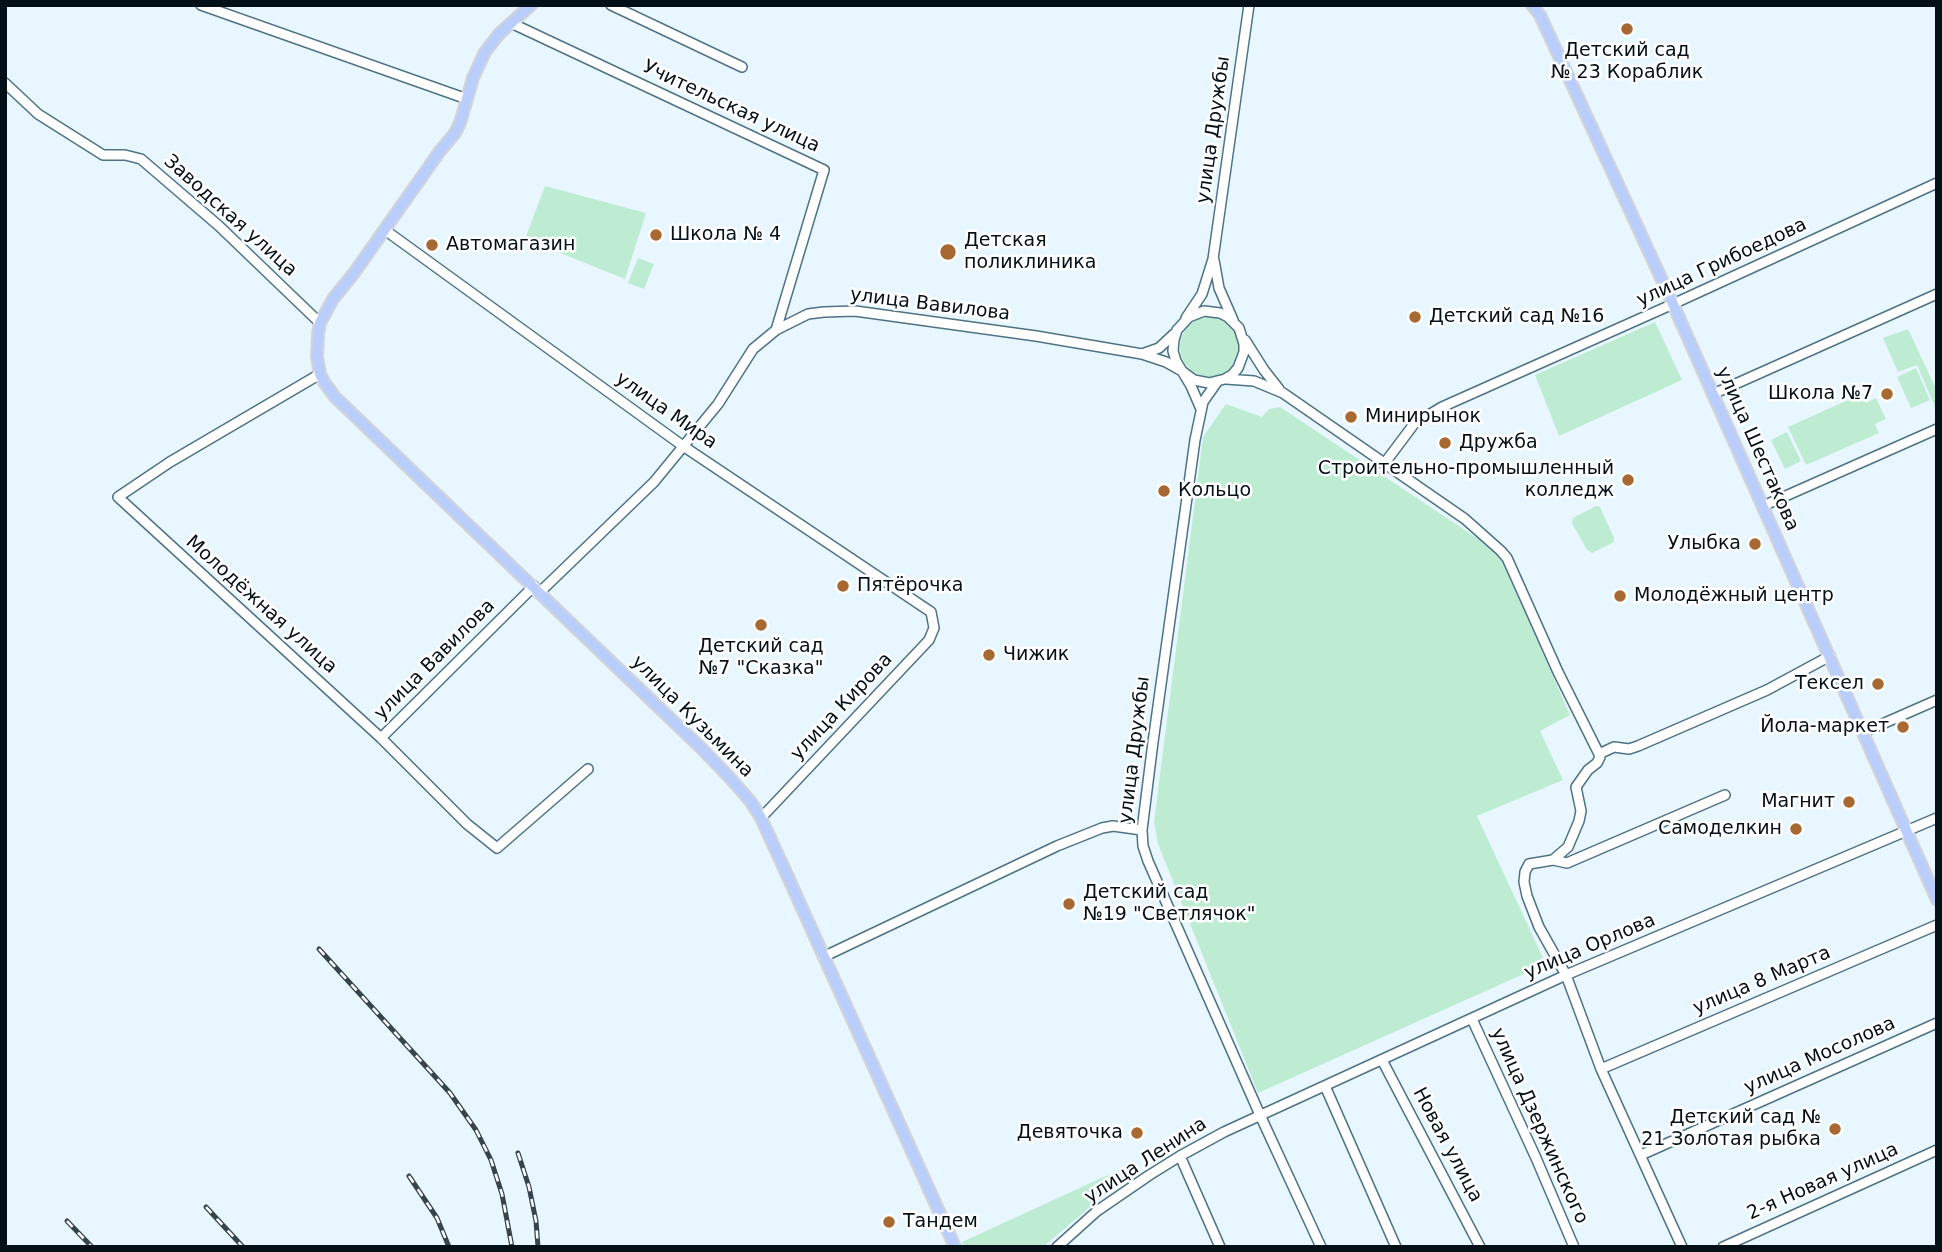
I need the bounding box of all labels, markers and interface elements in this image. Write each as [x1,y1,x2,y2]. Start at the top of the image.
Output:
marker: Детский сад № 23 Кораблик [1619,21,1635,37]
place label: Детский сад № 23 Кораблик [1551,40,1703,84]
street label: улица Дружбы [1192,55,1236,205]
street label: Учительская улица [639,56,823,158]
street label: Заводская улица [159,150,301,282]
street label: улица Грибоедова [1633,214,1811,312]
place label: Школа № 4 [670,224,781,246]
marker: Школа № 4 [648,227,664,243]
place label: Детская поликлиника [964,230,1096,274]
place label: Автомагазин [446,234,575,256]
marker: Автомагазин [424,237,440,253]
marker: Детская поликлиника [938,242,958,262]
street label: улица Вавилова [849,284,1011,326]
place label: Детский сад №16 [1429,306,1604,328]
marker: Детский сад №16 [1407,309,1423,325]
street label: улица Шестакова [1710,363,1804,535]
street label: улица Мира [611,368,721,454]
place label: Школа №7 [1768,383,1873,405]
marker: Школа №7 [1879,386,1895,402]
place label: Минирынок [1365,406,1481,428]
marker: Минирынок [1343,409,1359,425]
place label: Дружба [1459,432,1538,454]
marker: Дружба [1437,435,1453,451]
place label: Строительно-промышленный колледж [1318,458,1614,502]
marker: Строительно-промышленный колледж [1620,472,1636,488]
place label: Кольцо [1178,480,1251,502]
marker: Кольцо [1156,483,1172,499]
street label: Молодёжная улица [181,531,341,679]
place label: Улыбка [1667,533,1741,555]
marker: Улыбка [1747,536,1763,552]
place label: Пятёрочка [857,575,964,597]
marker: Пятёрочка [835,578,851,594]
place label: Молодёжный центр [1634,585,1834,607]
marker: Молодёжный центр [1612,588,1628,604]
street label: улица Вавилова [370,595,500,725]
marker: Детский сад №7 "Сказка" [753,617,769,633]
place label: Детский сад №7 "Сказка" [698,636,824,680]
place label: Чижик [1003,644,1069,666]
marker: Чижик [981,647,997,663]
street label: улица Кирова [786,649,898,765]
street label: улица Кузьмина [626,651,758,783]
place label: Тексел [1795,673,1864,695]
street label: улица Дружбы [1115,675,1155,825]
marker: Тексел [1870,676,1886,692]
place label: Йола-маркет [1760,716,1889,738]
marker: Йола-маркет [1895,719,1911,735]
place label: Магнит [1761,791,1835,813]
marker: Магнит [1841,794,1857,810]
place label: Самоделкин [1658,818,1782,840]
marker: Самоделкин [1788,821,1804,837]
place label: Детский сад №19 "Светлячок" [1083,882,1256,926]
marker: Детский сад №19 "Светлячок" [1061,896,1077,912]
street label: улица Орлова [1521,909,1659,985]
street label: улица 8 Марта [1690,942,1834,1020]
street label: улица Мосолова [1741,1012,1899,1100]
street label: улица Дзержинского [1485,1024,1593,1228]
street label: Новая улица [1407,1084,1487,1206]
place label: Детский сад № 21 Золотая рыбка [1641,1107,1821,1151]
street label: улица Ленина [1081,1113,1211,1209]
marker: Детский сад № 21 Золотая рыбка [1827,1121,1843,1137]
place label: Девяточка [1017,1122,1123,1144]
marker: Девяточка [1129,1125,1145,1141]
street label: 2-я Новая улица [1744,1138,1902,1226]
place label: Тандем [903,1211,978,1233]
marker: Тандем [881,1214,897,1230]

